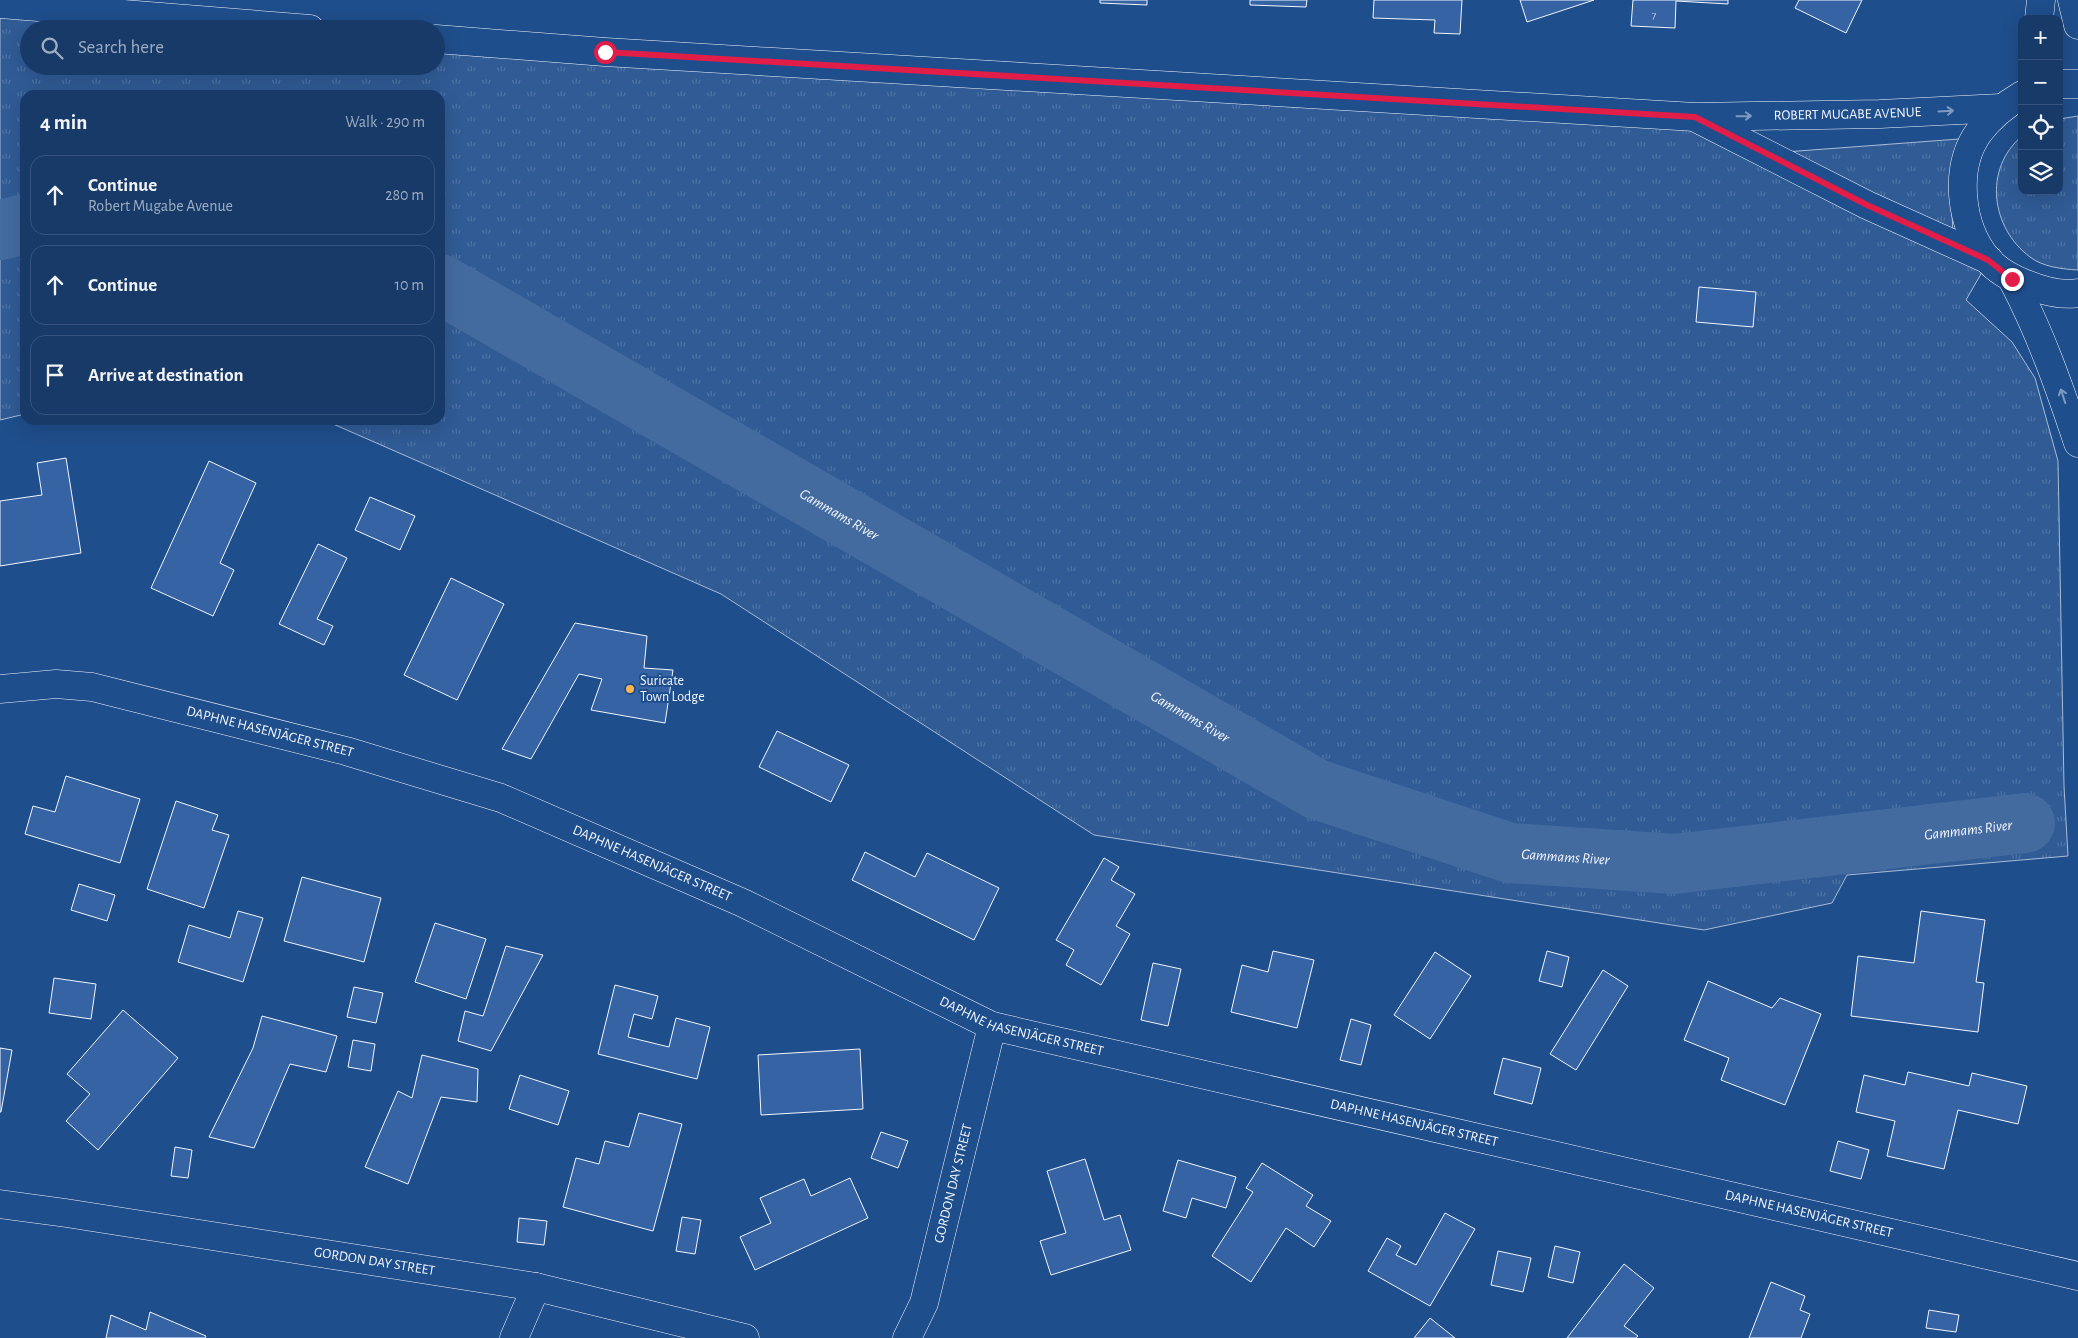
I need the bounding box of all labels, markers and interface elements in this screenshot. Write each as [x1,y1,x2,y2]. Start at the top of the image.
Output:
house number: 7 [1652,10,1657,21]
map controls [2018,15,2063,195]
button: + [2018,15,2063,60]
search box [20,20,445,75]
icon: search [38,34,66,62]
text: Search here [78,38,164,57]
route start [594,41,617,64]
button: − [2018,60,2063,105]
street label: ROBERT MUGABE AVENUE [1774,105,1922,123]
button: locate [2018,105,2063,150]
one-way arrow [1938,106,1954,115]
text: 4 min [40,112,87,133]
one-way arrow [1735,112,1751,121]
text: Walk · 290 m [345,114,425,130]
button: layers [2018,150,2063,195]
text: Continue [88,176,157,195]
icon: ahead [41,181,69,209]
text: 280 m [385,187,424,203]
text: Robert Mugabe Avenue [88,198,233,214]
route end [2001,268,2024,291]
icon: ahead [41,271,69,299]
text: Continue [88,276,157,295]
text: 10 m [395,277,424,293]
icon: arrive [41,361,69,389]
text: Arrive at destination [88,366,244,385]
one-way arrow [2057,389,2067,405]
water label: Gammams River [797,486,882,543]
place label: Suricate Town Lodge [640,674,705,704]
marker: Suricate Town Lodge [624,683,636,695]
water label: Gammams River [1148,688,1233,746]
street label: DAPHNE HASENJÄGER STREET [185,704,356,760]
water label: Gammams River [1923,817,2014,842]
street label: DAPHNE HASENJÄGER STREET [570,823,734,904]
water label: Gammams River [1521,846,1611,867]
street label: DAPHNE HASENJÄGER STREET [937,994,1105,1058]
street label: DAPHNE HASENJÄGER STREET [1329,1097,1500,1149]
street label: GORDON DAY STREET [932,1122,975,1245]
street label: DAPHNE HASENJÄGER STREET [1724,1188,1894,1240]
street label: GORDON DAY STREET [313,1245,436,1278]

